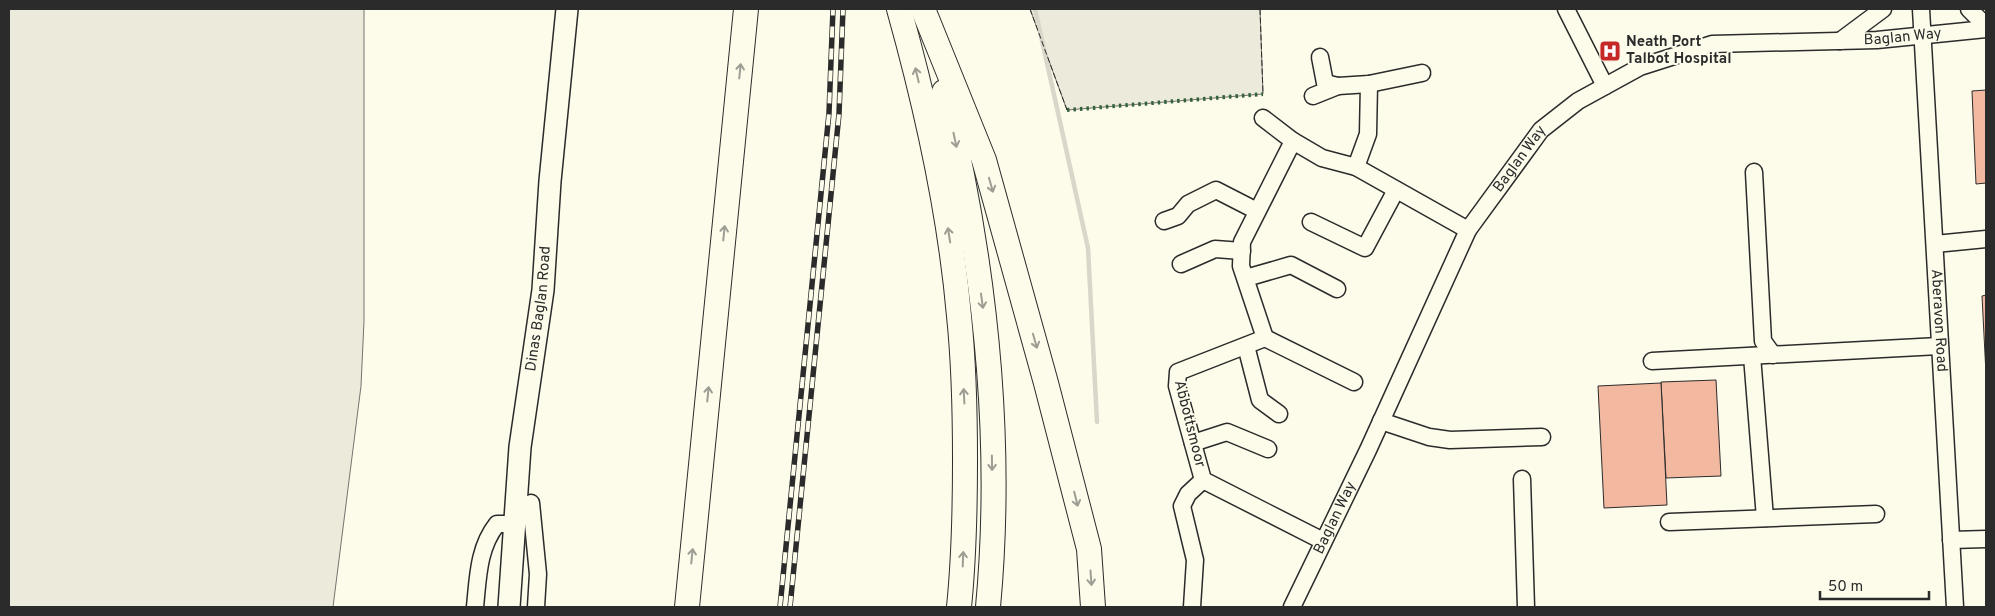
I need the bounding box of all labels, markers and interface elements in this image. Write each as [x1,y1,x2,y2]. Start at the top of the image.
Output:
street label: Baglan Way [1863,24,1943,50]
place label: Neath Port Talbot Hospital [1626,33,1732,69]
hospital icon: Neath Port Talbot Hospital [1598,39,1622,63]
one-way arrow [735,63,745,79]
one-way arrow [912,68,921,84]
street label: Baglan Way [1489,122,1551,196]
one-way arrow [951,132,961,148]
one-way arrow [987,176,996,192]
one-way arrow [719,225,729,241]
one-way arrow [943,227,953,243]
street label: Dinas Baglan Road [522,245,555,373]
street label: Aberavon Road [1926,268,1951,373]
one-way arrow [977,292,987,308]
one-way arrow [1030,333,1040,349]
street label: Abbottsmoor [1169,378,1209,470]
one-way arrow [703,387,713,403]
one-way arrow [960,389,969,405]
one-way arrow [988,455,997,471]
street label: Baglan Way [1310,478,1361,557]
one-way arrow [1072,490,1081,506]
one-way arrow [687,548,697,564]
one-way arrow [958,551,968,567]
scale bar [1820,568,1929,600]
one-way arrow [1086,570,1095,586]
text: 50 m [1828,578,1863,597]

